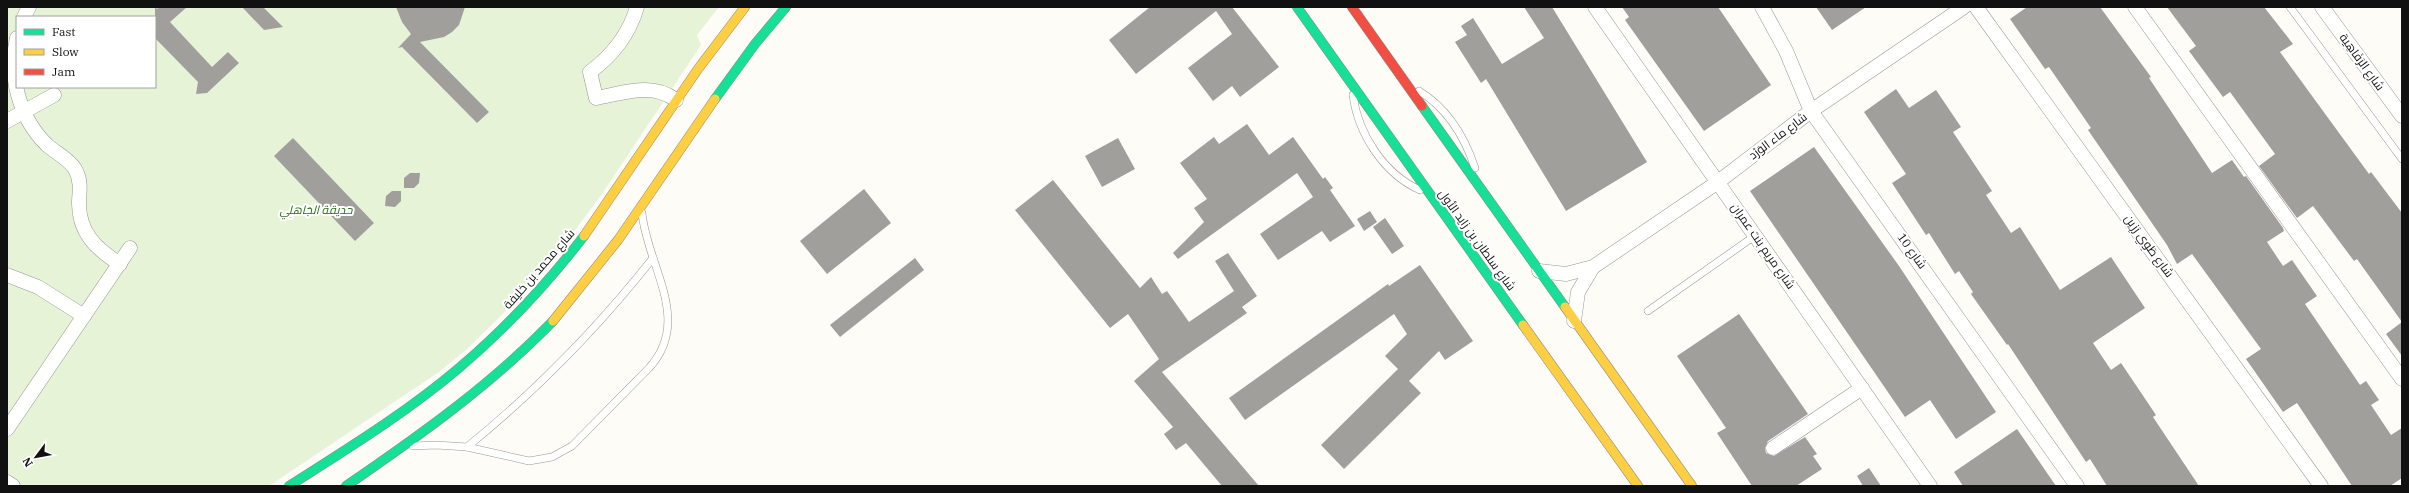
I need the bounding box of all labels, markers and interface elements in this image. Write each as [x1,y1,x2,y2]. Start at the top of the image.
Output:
legend [16,16,156,88]
text: Fast [52,24,76,39]
street label: شارع الرَفَاهِية [2336,30,2388,94]
text: Slow [52,44,79,59]
text: Jam [52,64,76,79]
street label: شارع ماء الوَرْد [1746,109,1810,163]
street label: شارع سلطان بن زايد الأول [1435,186,1519,294]
street label: شارع مريم بنت عمران [1727,200,1799,292]
park label: حديقة الجَاهلِي [280,202,354,220]
street label: شارع طَوِي رَزِين [2119,211,2177,282]
street label: شارع محمد بن خليفة [500,226,578,312]
street label: شارع 10 [1894,230,1930,272]
north arrow [16,437,56,477]
text: N [19,455,36,470]

